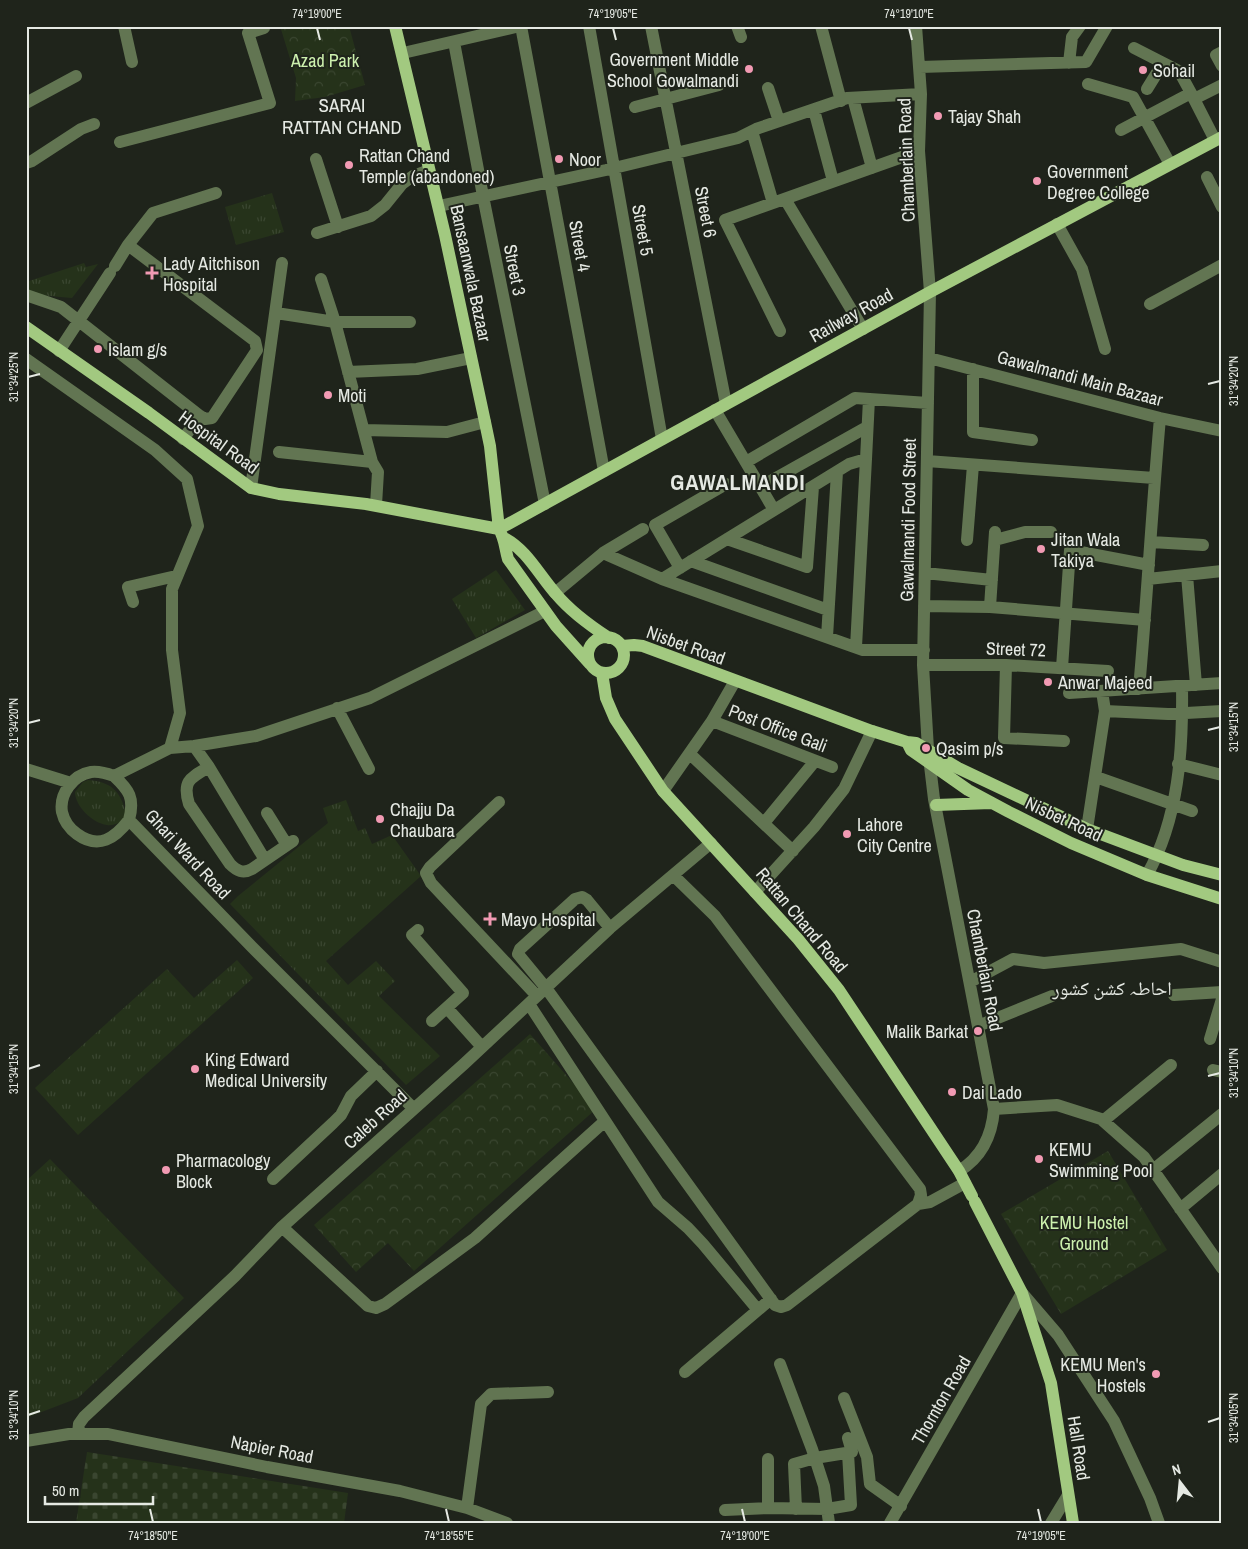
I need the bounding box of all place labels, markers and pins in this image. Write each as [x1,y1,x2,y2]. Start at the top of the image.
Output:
place label: Government Middle School Gowalmandi [607,47,739,93]
place label: Sohail [1153,58,1195,83]
marker: Government Middle School Gowalmandi [743,63,755,75]
marker: Sohail [1137,64,1149,76]
place label: Tajay Shah [948,104,1021,129]
marker: Tajay Shah [932,110,944,122]
place label: Rattan Chand Temple (abandoned) [359,143,494,189]
place label: Noor [569,147,601,172]
marker: Noor [553,153,565,165]
marker: Rattan Chand Temple (abandoned) [343,159,355,171]
place label: Government Degree College [1047,159,1150,205]
marker: Government Degree College [1031,175,1043,187]
place label: Lady Aitchison Hospital [163,251,260,297]
marker: Lady Aitchison Hospital [145,266,159,280]
place label: Islam g/s [108,337,167,362]
marker: Islam g/s [92,343,104,355]
place label: Moti [338,383,367,408]
marker: Moti [322,389,334,401]
place label: Jitan Wala Takiya [1051,527,1120,573]
marker: Jitan Wala Takiya [1035,543,1047,555]
place label: Anwar Majeed [1057,670,1152,695]
marker: Anwar Majeed [1042,676,1054,688]
place label: Qasim p/s [936,736,1003,761]
marker: Qasim p/s [920,742,932,754]
place label: Chajju Da Chaubara [390,797,455,843]
place label: Lahore City Centre [857,812,932,858]
marker: Chajju Da Chaubara [374,813,386,825]
marker: Lahore City Centre [841,828,853,840]
place label: Mayo Hospital [501,907,595,932]
marker: Mayo Hospital [483,912,497,926]
place label: Malik Barkat [886,1019,968,1044]
marker: Malik Barkat [972,1025,984,1037]
place label: King Edward Medical University [205,1047,328,1093]
marker: King Edward Medical University [189,1063,201,1075]
place label: Dai Lado [962,1080,1022,1105]
marker: Dai Lado [946,1086,958,1098]
place label: KEMU Swimming Pool [1049,1137,1152,1183]
place label: Pharmacology Block [176,1148,271,1194]
marker: KEMU Swimming Pool [1033,1153,1045,1165]
marker: Pharmacology Block [160,1164,172,1176]
place label: KEMU Men's Hostels [1060,1352,1146,1398]
marker: KEMU Men's Hostels [1150,1368,1162,1380]

